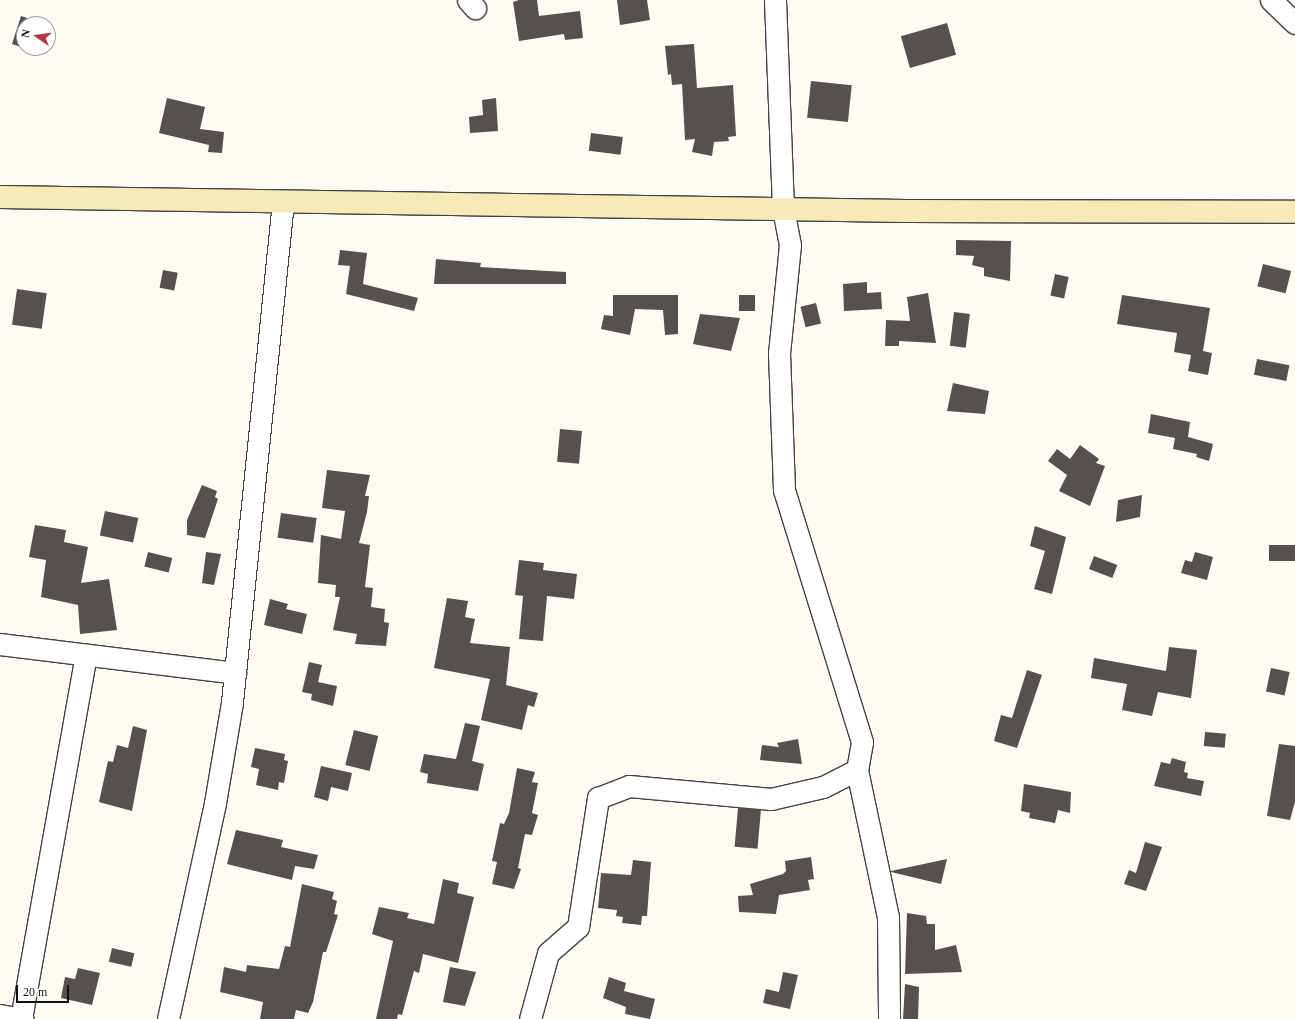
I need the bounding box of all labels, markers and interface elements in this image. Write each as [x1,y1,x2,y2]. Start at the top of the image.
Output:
north arrow [16,16,56,56]
text: N [19,28,32,39]
scale bar [18,977,71,1003]
text: 20 m [23,985,47,999]

